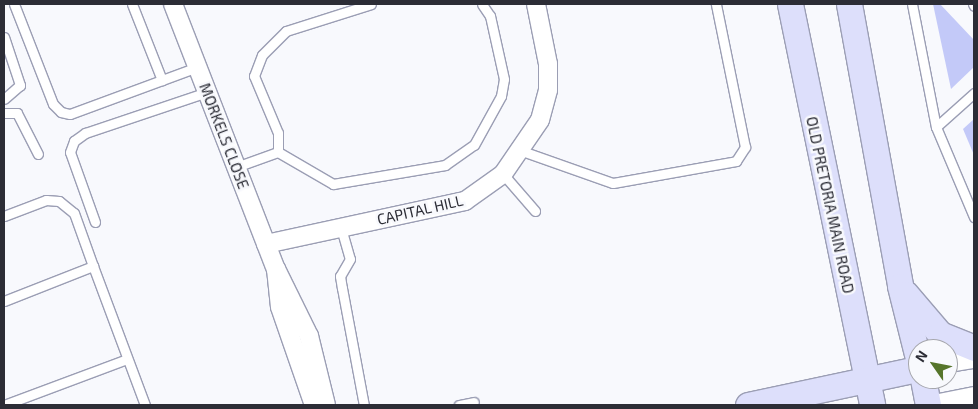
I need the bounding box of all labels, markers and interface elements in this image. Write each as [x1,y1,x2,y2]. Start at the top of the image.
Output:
street label: MORKELS CLOSE [196,81,252,191]
street label: OLD PRETORIA MAIN ROAD [802,115,858,295]
street label: CAPITAL HILL [375,191,465,229]
north arrow [908,339,958,389]
text: N [911,347,931,365]

